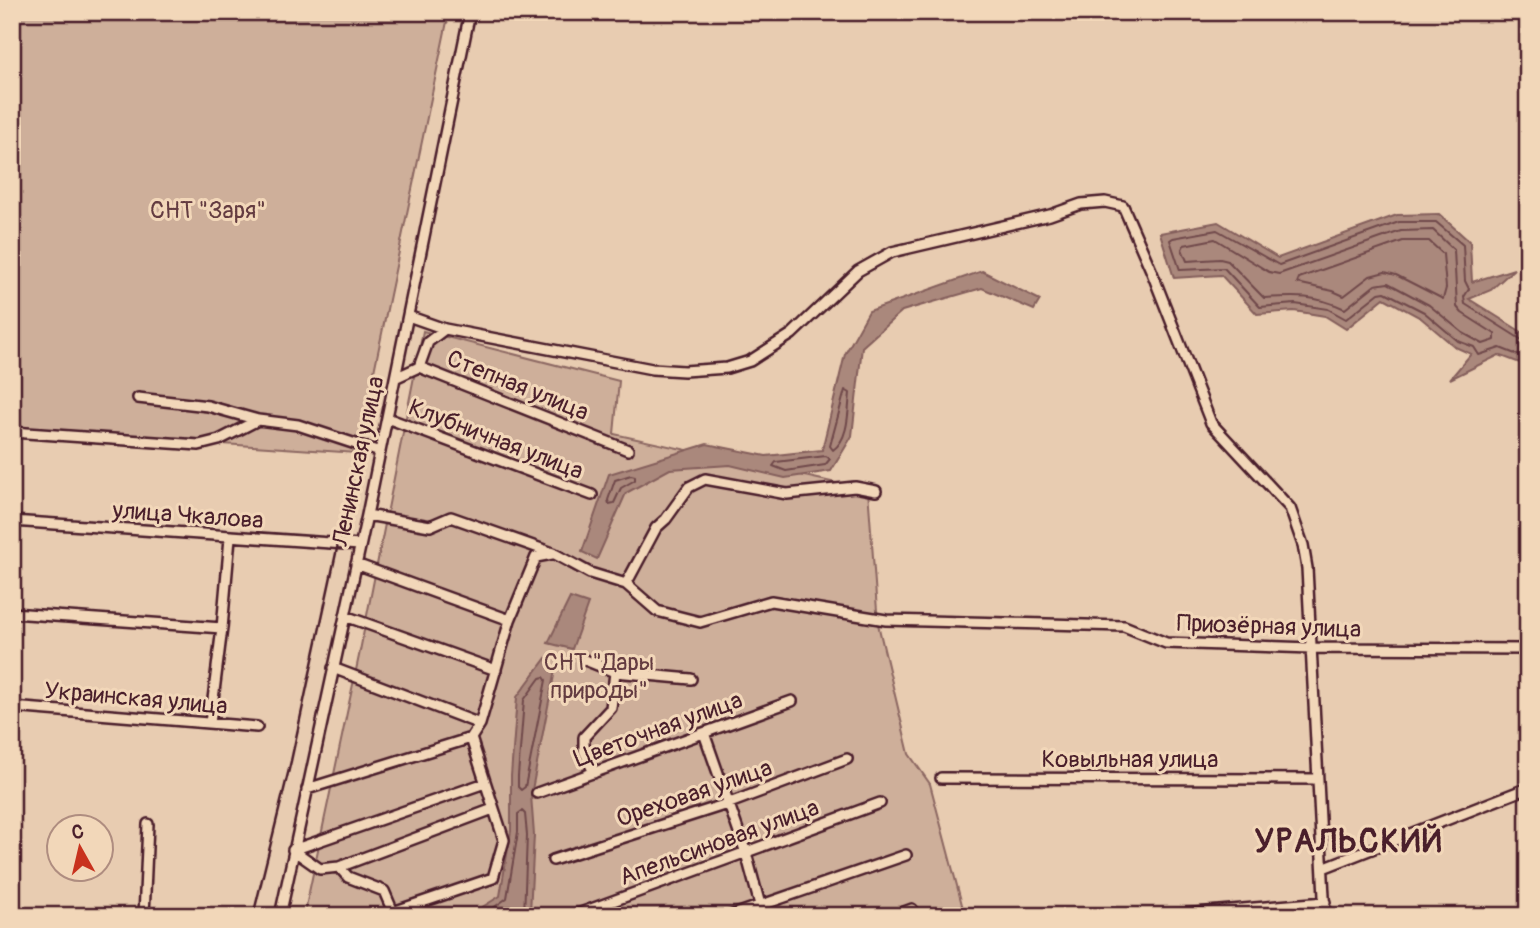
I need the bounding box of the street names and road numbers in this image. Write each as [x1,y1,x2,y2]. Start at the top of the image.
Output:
street label: Степная улица [443,344,593,427]
street label: Ленинская улица [326,374,391,550]
street label: Клубничная улица [404,393,587,486]
street label: улица Чкалова [110,496,264,535]
street label: Приозёрная улица [1176,609,1362,644]
street label: Украинская улица [43,676,229,721]
street label: Цветочная улица [570,686,746,773]
street label: Ковыльная улица [1042,745,1218,774]
street label: Ореховая улица [613,753,776,834]
street label: Апельсиновая улица [615,793,823,892]

